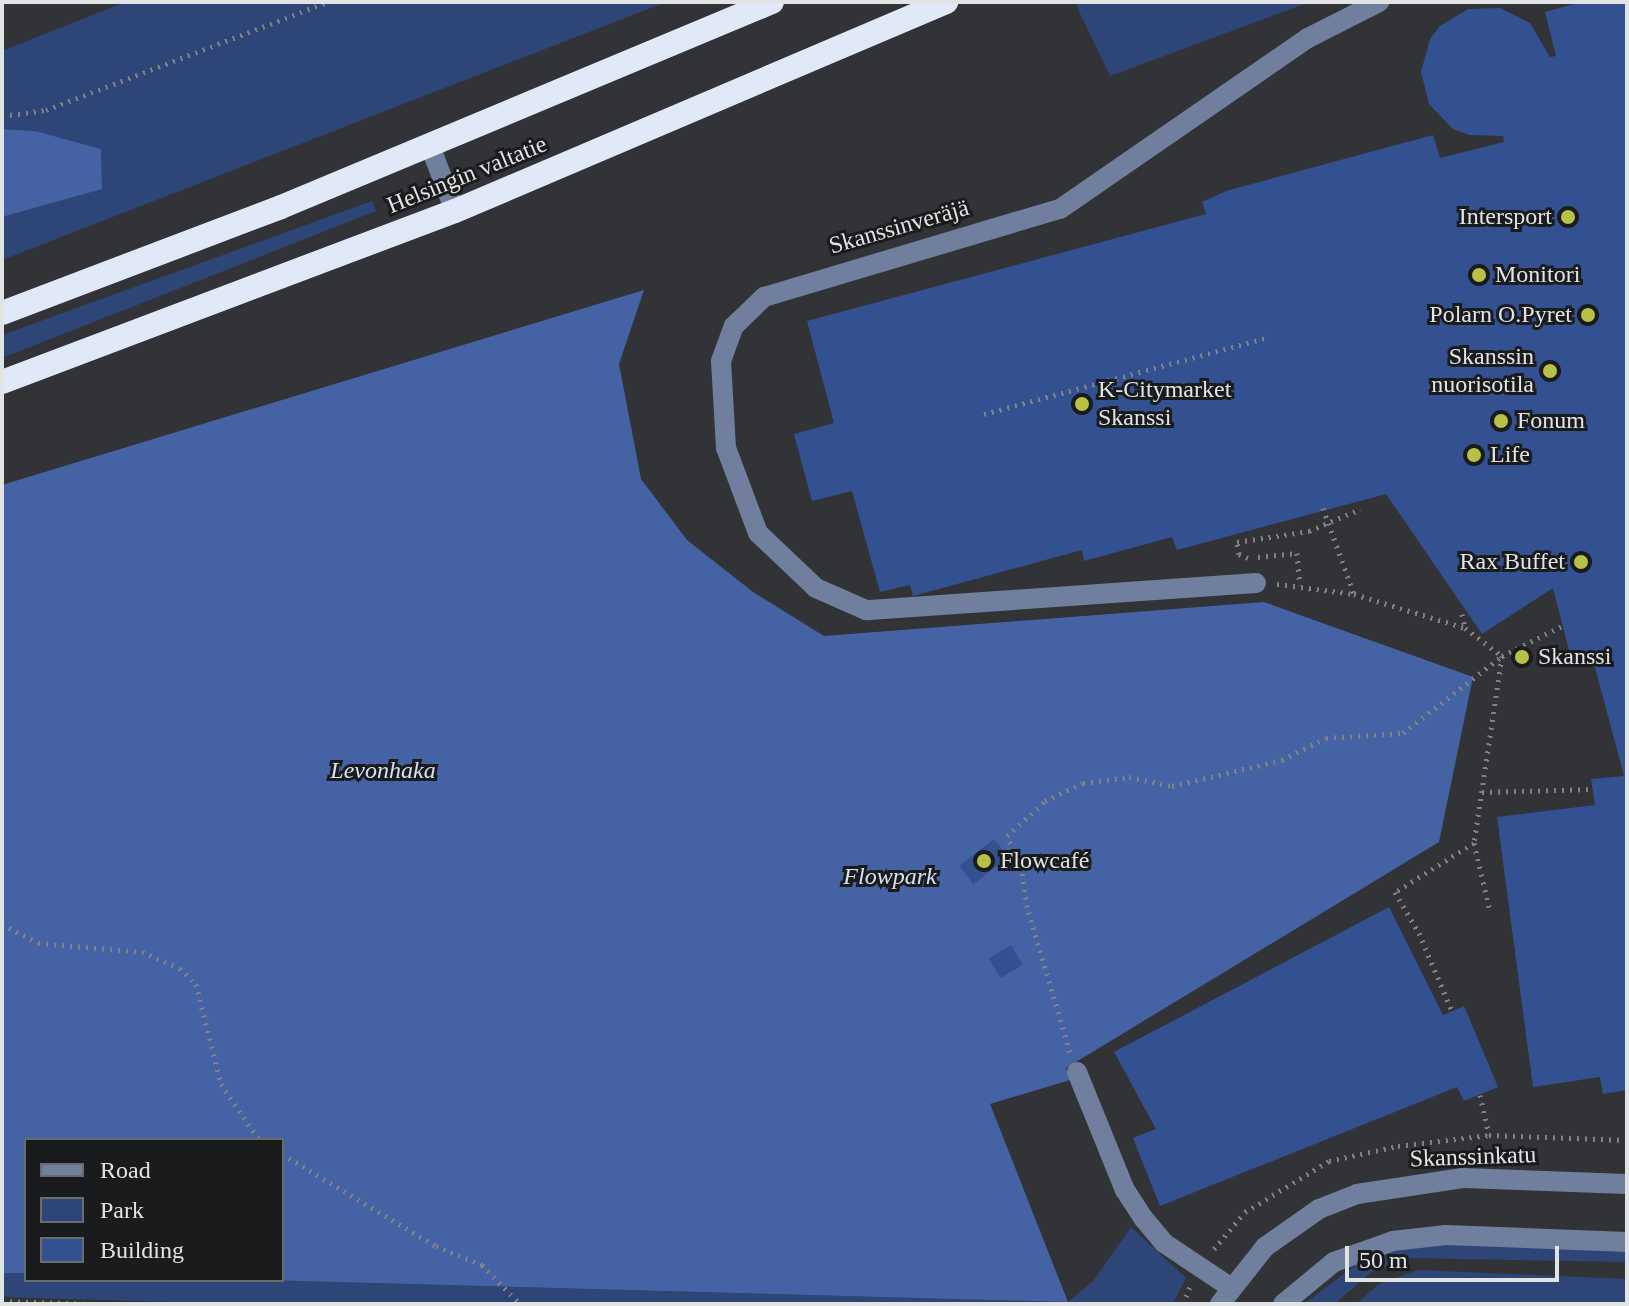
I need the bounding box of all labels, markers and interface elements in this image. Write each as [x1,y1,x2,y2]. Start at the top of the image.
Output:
street label: Helsingin valtatie [383,130,551,220]
street label: Skanssinveräjä [826,193,972,261]
place label: Intersport [1459,203,1552,231]
marker: Intersport [1559,208,1577,226]
place label: Monitori [1495,261,1580,289]
marker: Monitori [1470,266,1488,284]
place label: Polarn O.Pyret [1429,301,1572,329]
marker: Polarn O.Pyret [1579,306,1597,324]
place label: Skanssin nuorisotila [1431,343,1534,399]
marker: Skanssin nuorisotila [1541,362,1559,380]
place label: K-Citymarket Skanssi [1098,376,1231,432]
marker: K-Citymarket Skanssi [1073,395,1091,413]
place label: Fonum [1517,407,1585,435]
marker: Fonum [1492,412,1510,430]
place label: Life [1490,441,1530,469]
marker: Life [1465,446,1483,464]
place label: Rax Buffet [1459,548,1565,576]
marker: Rax Buffet [1572,553,1590,571]
place label: Skanssi [1538,643,1611,671]
marker: Skanssi [1513,648,1531,666]
park label: Levonhaka [330,757,436,785]
place label: Flowcafé [1000,847,1089,875]
marker: Flowcafé [975,852,993,870]
park label: Flowpark [843,863,937,891]
legend [24,1138,284,1282]
street label: Skanssinkatu [1409,1140,1537,1174]
text: Road [100,1157,151,1183]
text: Park [100,1197,144,1223]
scale bar [1349,1230,1563,1280]
text: Building [100,1237,184,1263]
text: 50 m [1359,1247,1408,1273]

